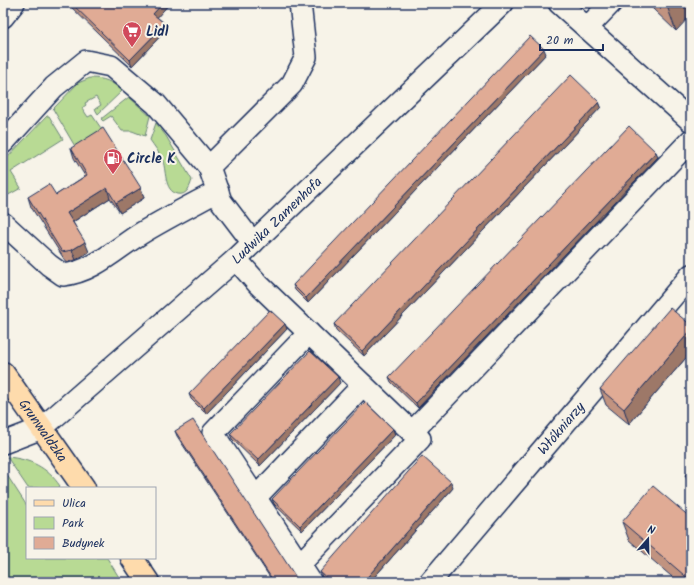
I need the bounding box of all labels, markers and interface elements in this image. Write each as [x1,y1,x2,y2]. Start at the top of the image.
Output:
supermarket icon: Lidl [121,20,143,48]
place label: Lidl [146,21,169,43]
scale bar [540,26,603,52]
text: 20 m [546,31,574,50]
fuel station icon: Circle K [102,147,124,175]
place label: Circle K [127,148,176,170]
street label: Ludwika Zamenhofa [227,172,328,270]
street label: Grunwaldzka [12,395,73,467]
street label: Włókniarzy [533,397,591,460]
legend [26,487,156,559]
text: Ulica [62,494,86,513]
text: Park [62,514,84,533]
north arrow [628,519,668,559]
text: N [645,521,657,540]
text: Budynek [62,534,105,553]

